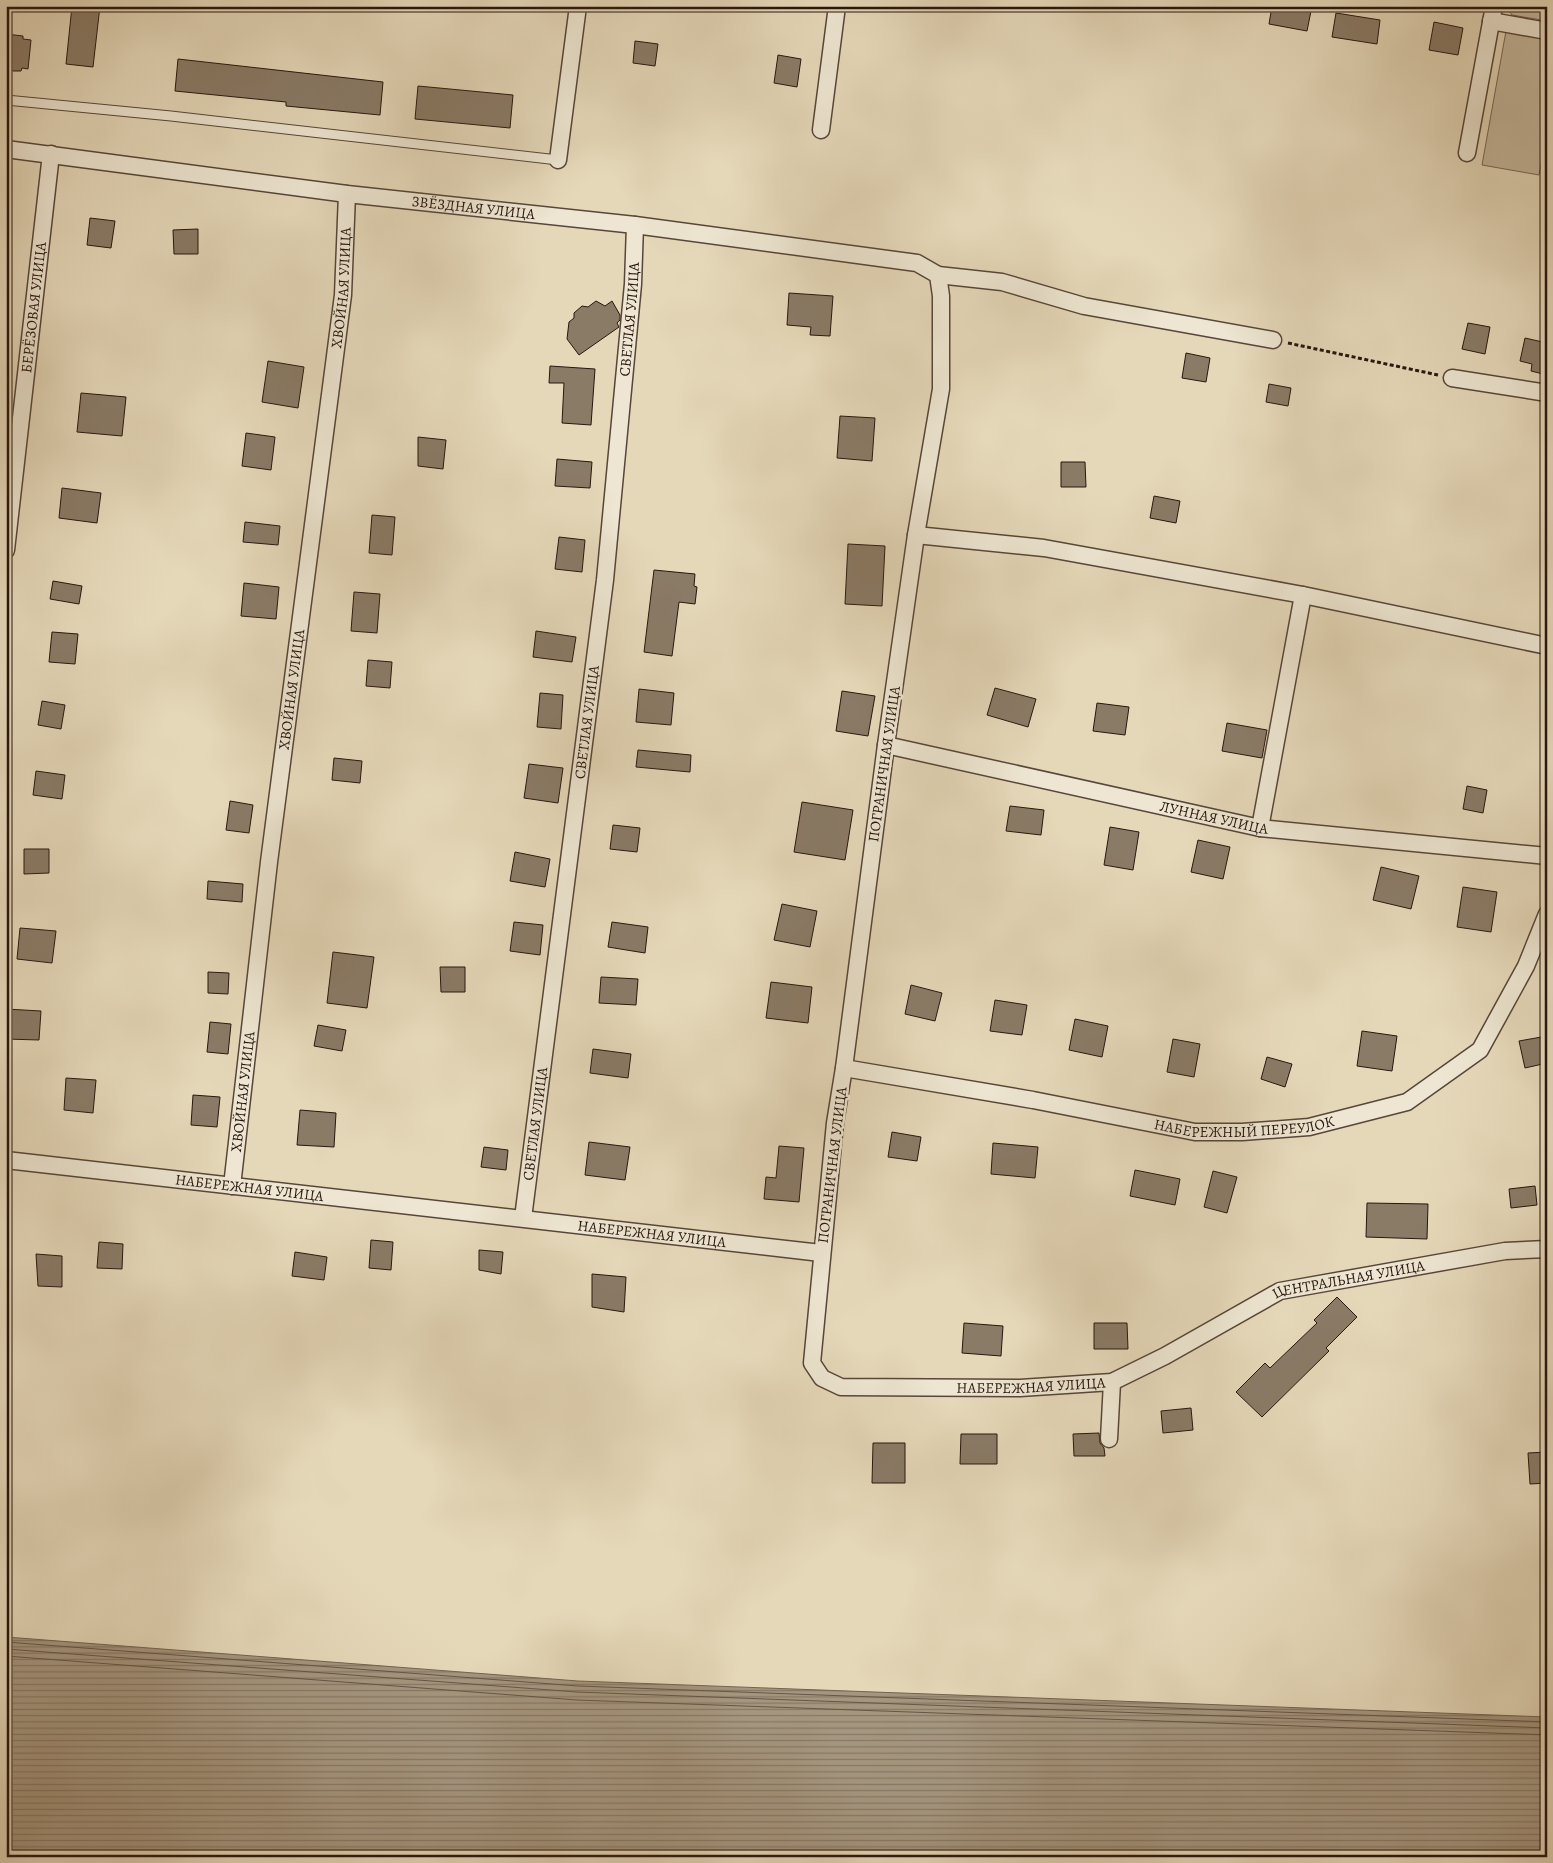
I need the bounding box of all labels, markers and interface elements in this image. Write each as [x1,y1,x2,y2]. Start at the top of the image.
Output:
street label: ЗВЁЗДНАЯ УЛИЦА [411,191,536,224]
street label: ХВОЙНАЯ УЛИЦА [326,227,356,349]
street label: БЕРЁЗОВАЯ УЛИЦА [16,241,51,374]
street label: СВЕТЛАЯ УЛИЦА [614,262,644,377]
street label: ХВОЙНАЯ УЛИЦА [274,628,309,751]
street label: СВЕТЛАЯ УЛИЦА [570,664,604,780]
street label: ПОГРАНИЧНАЯ УЛИЦА [863,684,905,843]
street label: ЛУННАЯ УЛИЦА [1158,796,1269,839]
street label: ХВОЙНАЯ УЛИЦА [226,1030,260,1153]
street label: СВЕТЛАЯ УЛИЦА [518,1066,552,1182]
street label: ПОГРАНИЧНАЯ УЛИЦА [812,1085,852,1244]
street label: НАБЕРЕЖНЫЙ ПЕРЕУЛОК [1152,1111,1337,1142]
street label: НАБЕРЕЖНАЯ УЛИЦА [174,1169,325,1206]
street label: НАБЕРЕЖНАЯ УЛИЦА [577,1215,727,1252]
street label: ЦЕНТРАЛЬНАЯ УЛИЦА [1268,1255,1427,1303]
street label: НАБЕРЕЖНАЯ УЛИЦА [956,1372,1106,1398]

